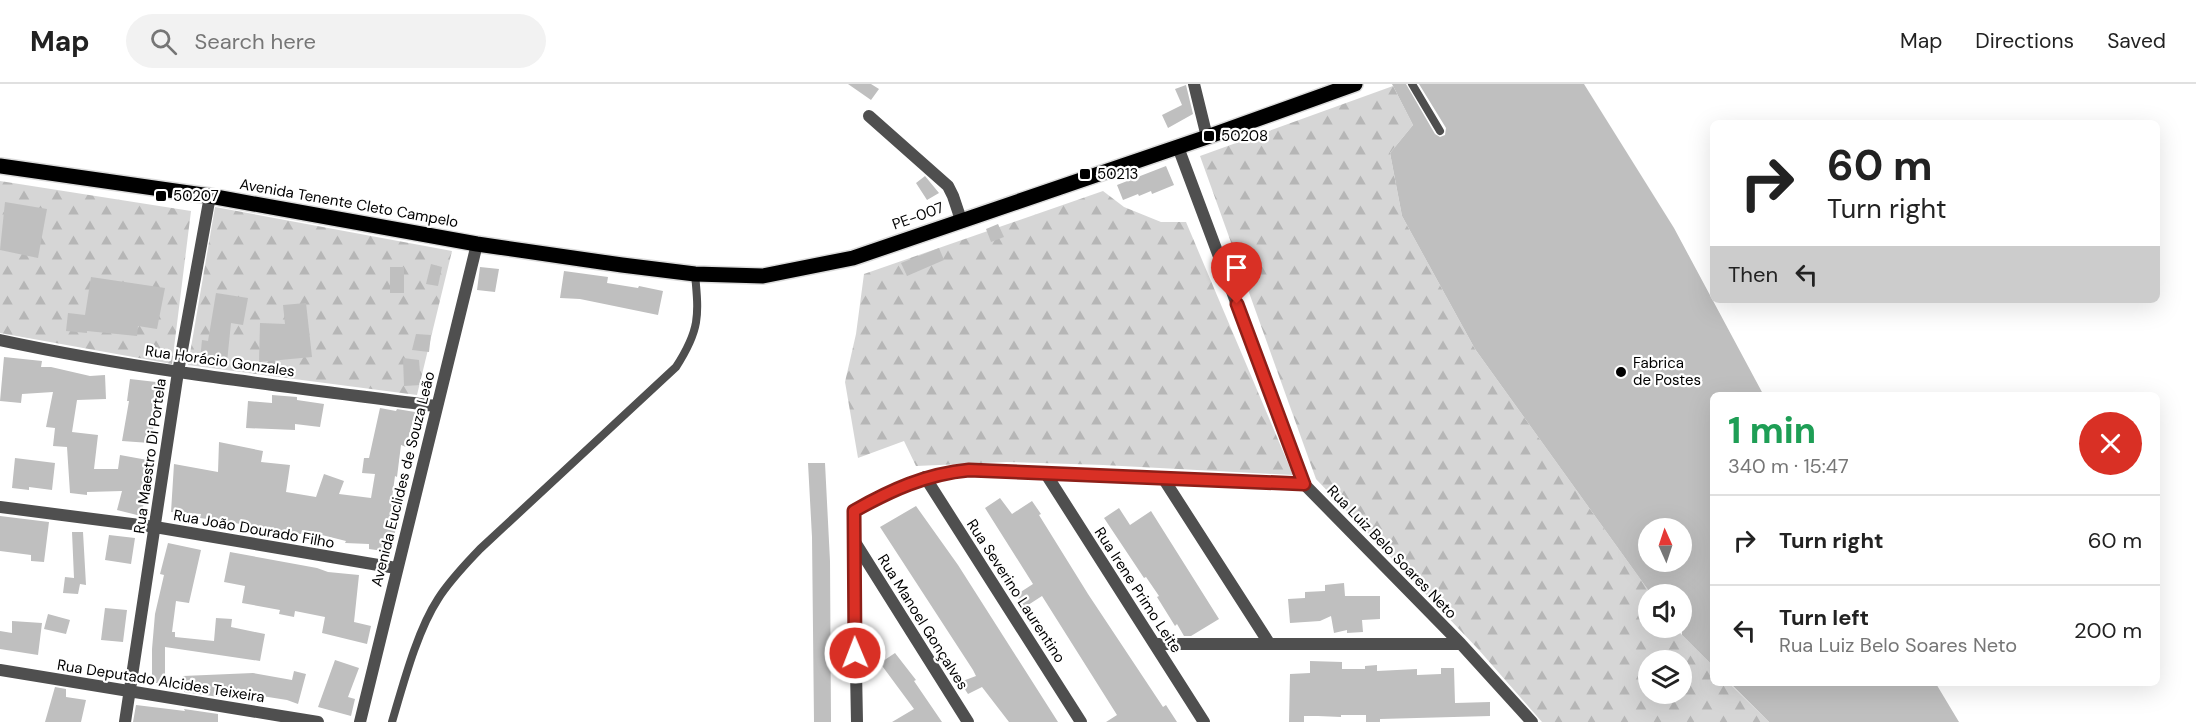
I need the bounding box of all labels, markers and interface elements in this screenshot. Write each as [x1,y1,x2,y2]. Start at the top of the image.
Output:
search box [126,14,546,68]
text: Map [30,23,90,60]
icon: search [147,25,180,58]
text: Search here [195,27,316,56]
text: Map [1900,27,1942,55]
text: Directions [1975,27,2074,55]
text: Saved [2107,27,2166,55]
place label: 50208 [1221,126,1268,146]
marker: 50208 [1202,129,1216,143]
text: 60 m [1827,138,1933,193]
icon: right [1728,144,1806,222]
place label: 50213 [1097,164,1138,184]
marker: 50213 [1078,167,1092,181]
street label: Avenida Tenente Cleto Campelo [238,174,460,232]
place label: 50207 [173,186,219,206]
marker: 50207 [154,189,168,203]
text: Turn right [1827,191,1947,226]
street label: PE-007 [889,197,947,235]
pin [1211,242,1262,304]
icon: arrive [1220,251,1253,284]
icon: left [1790,258,1823,291]
text: Then [1728,260,1778,289]
street label: Rua Horácio Gonzales [144,341,296,381]
place label: Fabrica de Postes [1633,353,1701,390]
marker: Fabrica de Postes [1614,365,1628,379]
street label: Avenida Euclides de Souza Leão [367,369,440,589]
street label: Rua Maestro Di Portela [129,377,171,535]
text: 1 min [1728,407,1816,454]
button: close [2079,412,2142,475]
text: 340 m · 15:47 [1728,453,1849,479]
street label: Rua Luiz Belo Soares Neto [1323,481,1461,623]
street label: Rua João Dourado Filho [172,505,336,553]
street label: Rua Severino Laurentino [962,515,1070,667]
north arrow [1638,518,1692,572]
map controls [1638,518,1692,704]
street label: Rua Irene Primo Leite [1090,523,1186,657]
icon: right [1728,524,1761,557]
text: Turn right [1779,526,1884,555]
text: 60 m [2088,526,2142,555]
street label: Rua Manoel Gonçalves [873,550,973,694]
button: sound [1638,584,1692,638]
text: Turn left [1779,603,1869,632]
icon: left [1728,614,1761,647]
text: 200 m [2074,616,2142,645]
position arrow [823,621,887,685]
text: Rua Luiz Belo Soares Neto [1779,632,2017,658]
button: layers [1638,650,1692,704]
street label: Rua Deputado Alcides Teixeira [56,655,266,707]

